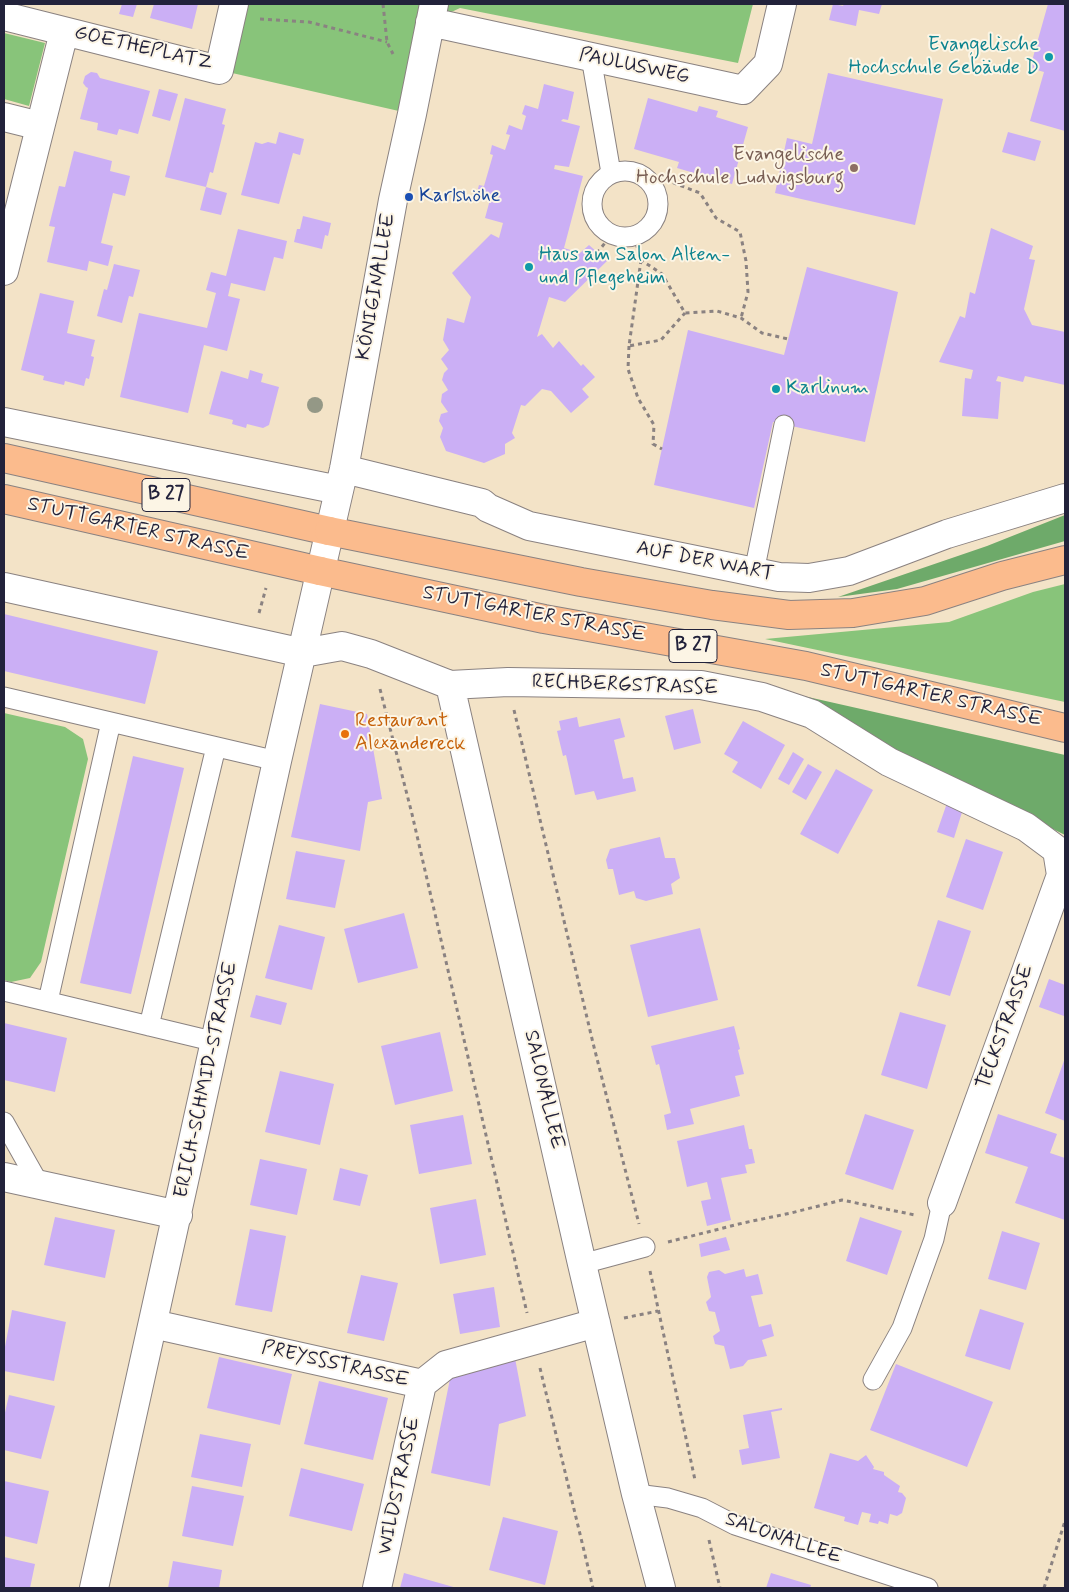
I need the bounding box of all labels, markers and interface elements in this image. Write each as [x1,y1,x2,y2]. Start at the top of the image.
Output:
street label: GOETHEPLATZ [72,21,214,77]
place label: Evangelische Hochschule Gebäude D [848,34,1039,81]
street label: PAULUSWEG [577,44,691,90]
marker: Evangelische Hochschule Gebäude D [1043,51,1055,63]
place label: Evangelische Hochschule Ludwigsburg [636,144,844,191]
marker: Evangelische Hochschule Ludwigsburg [848,162,860,174]
place label: Karlshöhe [419,185,500,209]
marker: Karlshöhe [403,191,415,203]
street label: KÖNIGINALLEE [352,212,402,362]
place label: Haus am Salon Alten- und Pflegeheim [539,244,730,291]
marker: Haus am Salon Alten- und Pflegeheim [523,261,535,273]
place label: Karlinum [786,377,869,401]
marker: Karlinum [770,383,782,395]
road number: B 27 [142,478,190,512]
street label: STUTTGARTER STRASSE [25,493,251,567]
street label: AUF DER WART [634,537,776,587]
street label: STUTTGARTER STRASSE [421,582,647,648]
road number: B 27 [669,630,717,662]
street label: STUTTGARTER STRASSE [818,659,1044,733]
street label: RECHBERGSTRASSE [531,671,719,701]
place label: Restaurant Alexandereck [355,710,466,757]
marker: Restaurant Alexandereck [339,728,351,740]
street label: ERICH-SCHMID-STRASSE [170,960,244,1200]
street label: TECKSTRASSE [972,961,1040,1093]
street label: SALONALLEE [518,1028,568,1152]
street label: PREYSSSTRASSE [259,1336,411,1394]
street label: WILDSTRASSE [374,1415,426,1557]
street label: SALONALLEE [722,1508,844,1570]

